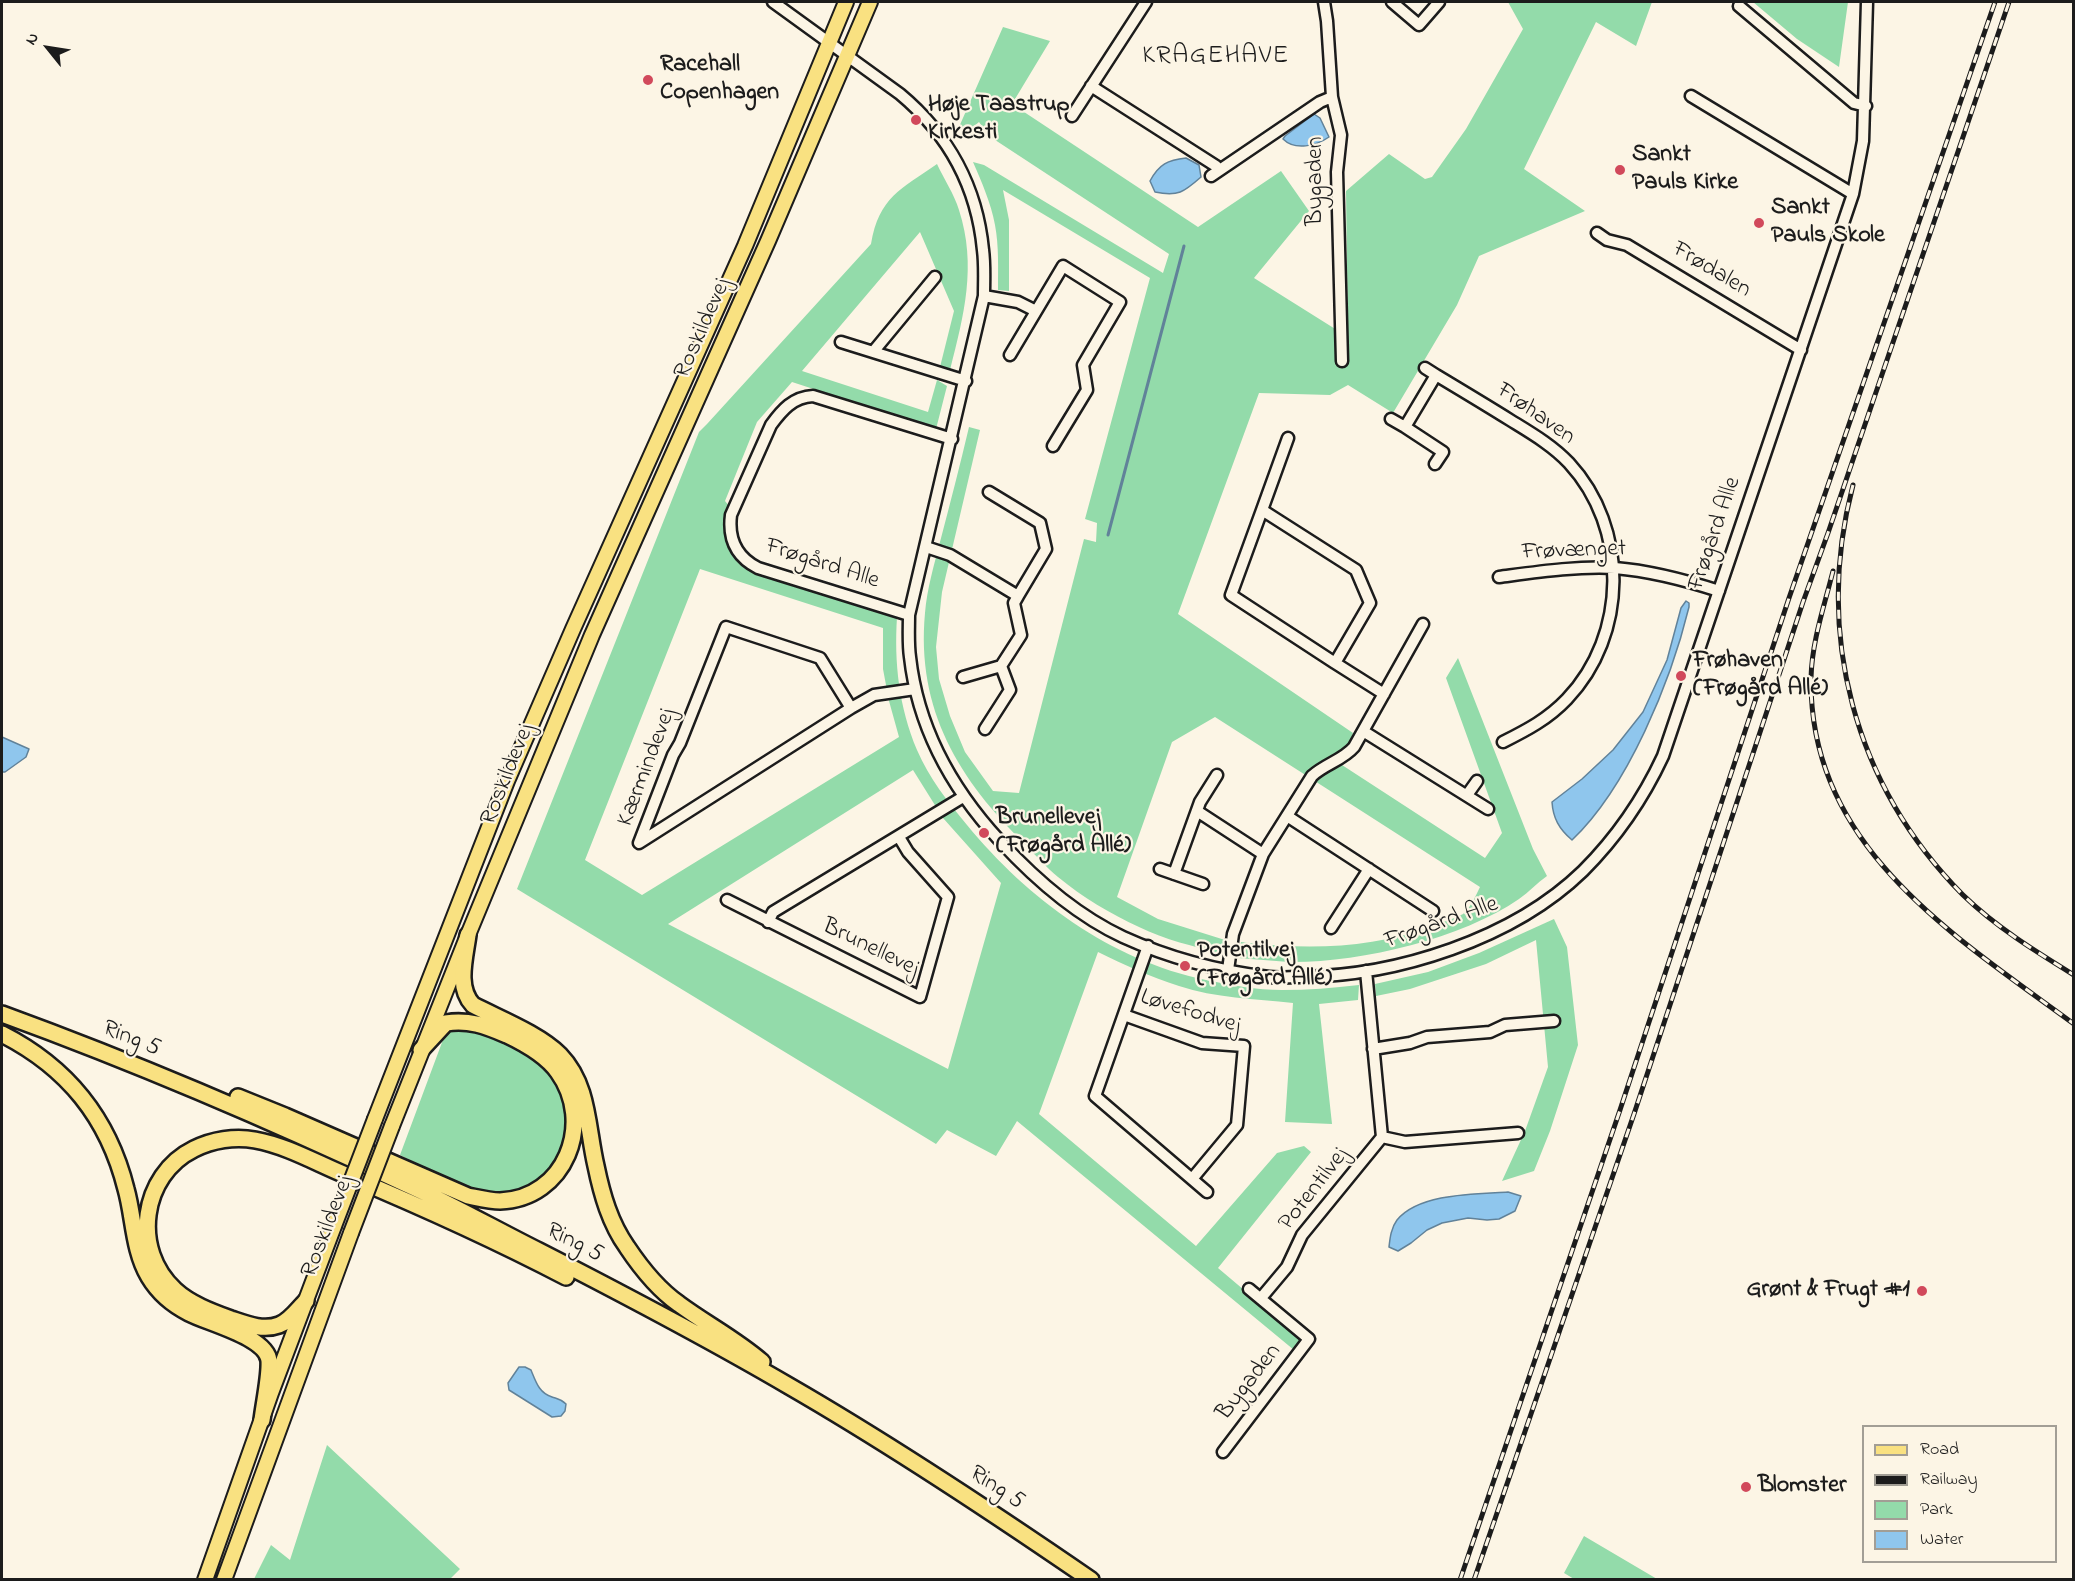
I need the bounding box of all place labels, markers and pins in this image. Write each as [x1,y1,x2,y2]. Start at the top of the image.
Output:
place label: Racehall Copenhagen [660,52,779,108]
marker: Racehall Copenhagen [641,73,655,87]
place label: Høje Taastrup Kirkesti [928,92,1070,148]
marker: Høje Taastrup Kirkesti [909,113,923,127]
place label: Sankt Pauls Kirke [1632,142,1738,198]
marker: Sankt Pauls Kirke [1613,163,1627,177]
place label: Sankt Pauls Skole [1771,195,1885,251]
marker: Sankt Pauls Skole [1752,216,1766,230]
place label: Frøhaven (Frøgård Allé) [1693,648,1828,704]
marker: Frøhaven (Frøgård Allé) [1674,669,1688,683]
place label: Brunellevej (Frøgård Allé) [996,805,1131,861]
marker: Brunellevej (Frøgård Allé) [977,826,991,840]
place label: Potentilvej (Frøgård Allé) [1197,938,1332,994]
marker: Potentilvej (Frøgård Allé) [1178,959,1192,973]
place label: Grønt & Frugt #1 [1746,1277,1910,1305]
marker: Grønt & Frugt #1 [1915,1284,1929,1298]
place label: Blomster [1758,1473,1846,1501]
marker: Blomster [1739,1480,1753,1494]

